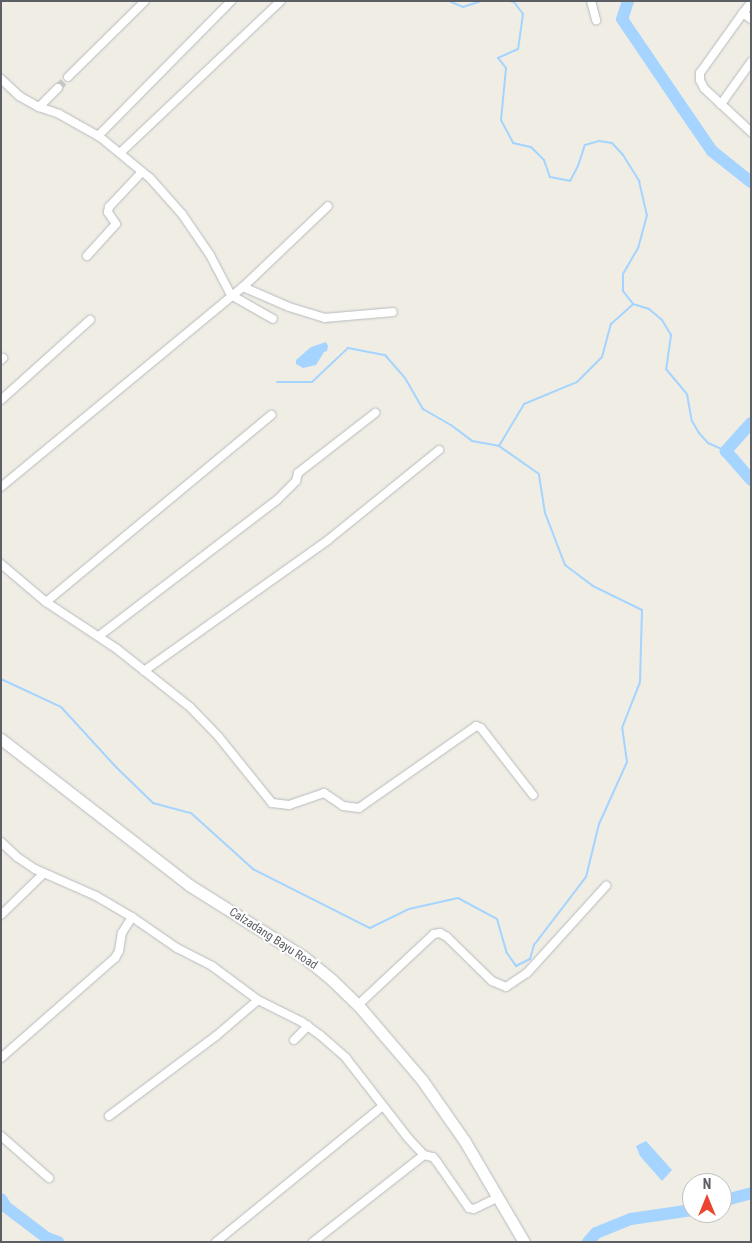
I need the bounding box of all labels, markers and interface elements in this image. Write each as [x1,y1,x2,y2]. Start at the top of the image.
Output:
street label: Calzadang Bayu Road [226,905,320,973]
north arrow [682,1173,732,1223]
text: N [703,1176,711,1192]

